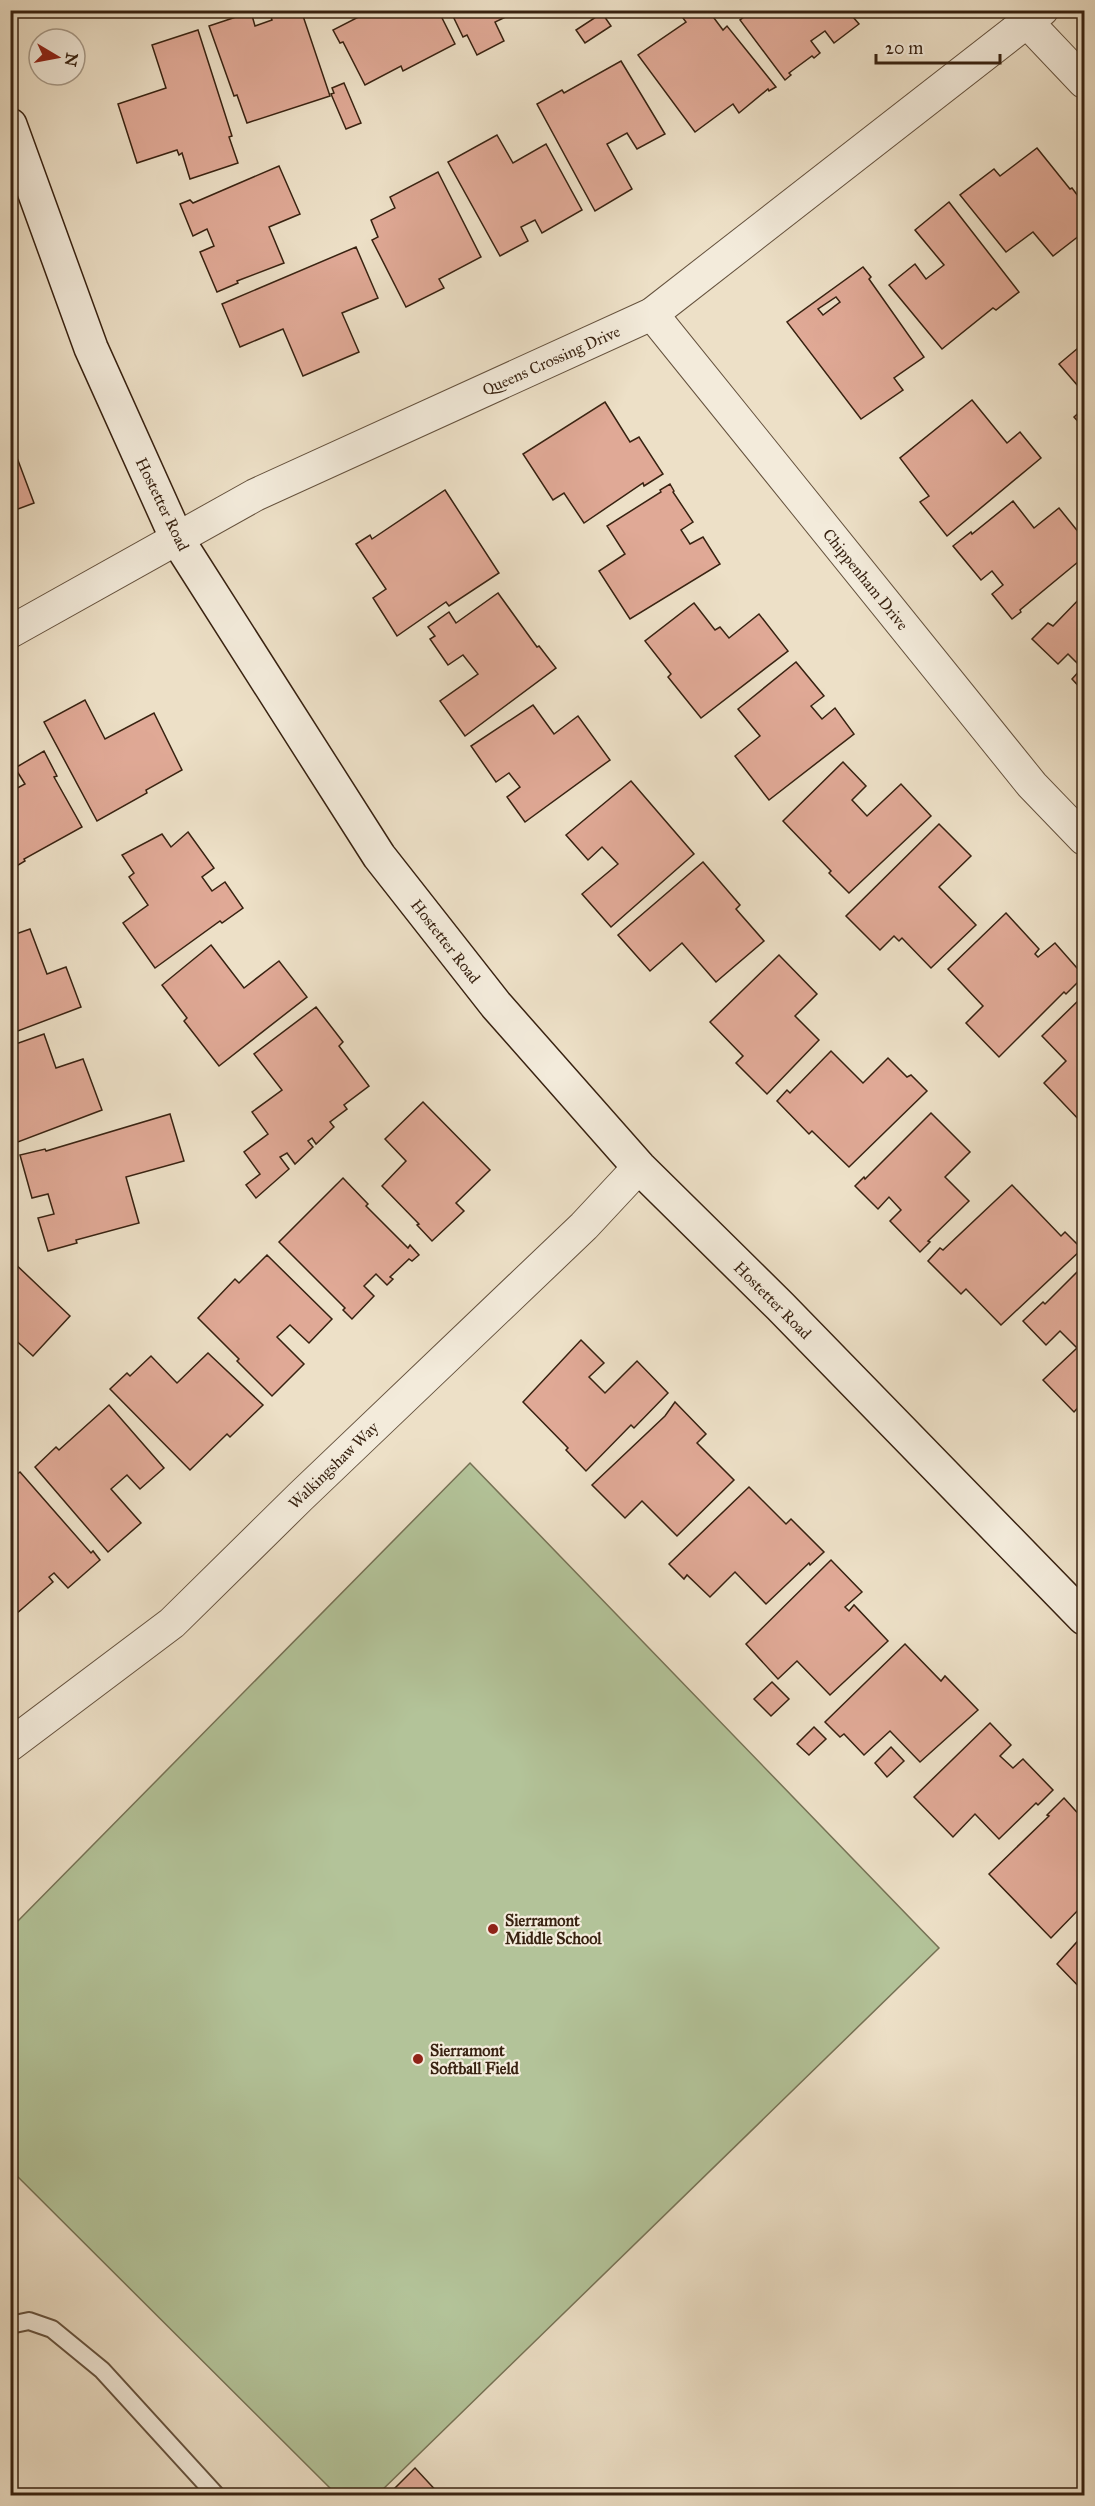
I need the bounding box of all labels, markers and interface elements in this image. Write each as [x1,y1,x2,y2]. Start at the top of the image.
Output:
north arrow [27,27,87,87]
scale bar [876,27,1000,65]
text: 20 m [885,37,923,59]
text: N [61,51,82,68]
street label: Queens Crossing Drive [479,321,624,400]
street label: Hostetter Road [132,454,193,554]
street label: Chippenham Drive [819,525,913,634]
street label: Hostetter Road [407,895,484,987]
street label: Hostetter Road [730,1258,815,1343]
street label: Walkingshaw Way [285,1417,383,1514]
place label: Sierramont Middle School [505,1911,602,1948]
marker: Sierramont Middle School [486,1922,500,1936]
place label: Sierramont Softball Field [430,2041,520,2078]
marker: Sierramont Softball Field [411,2052,425,2066]

